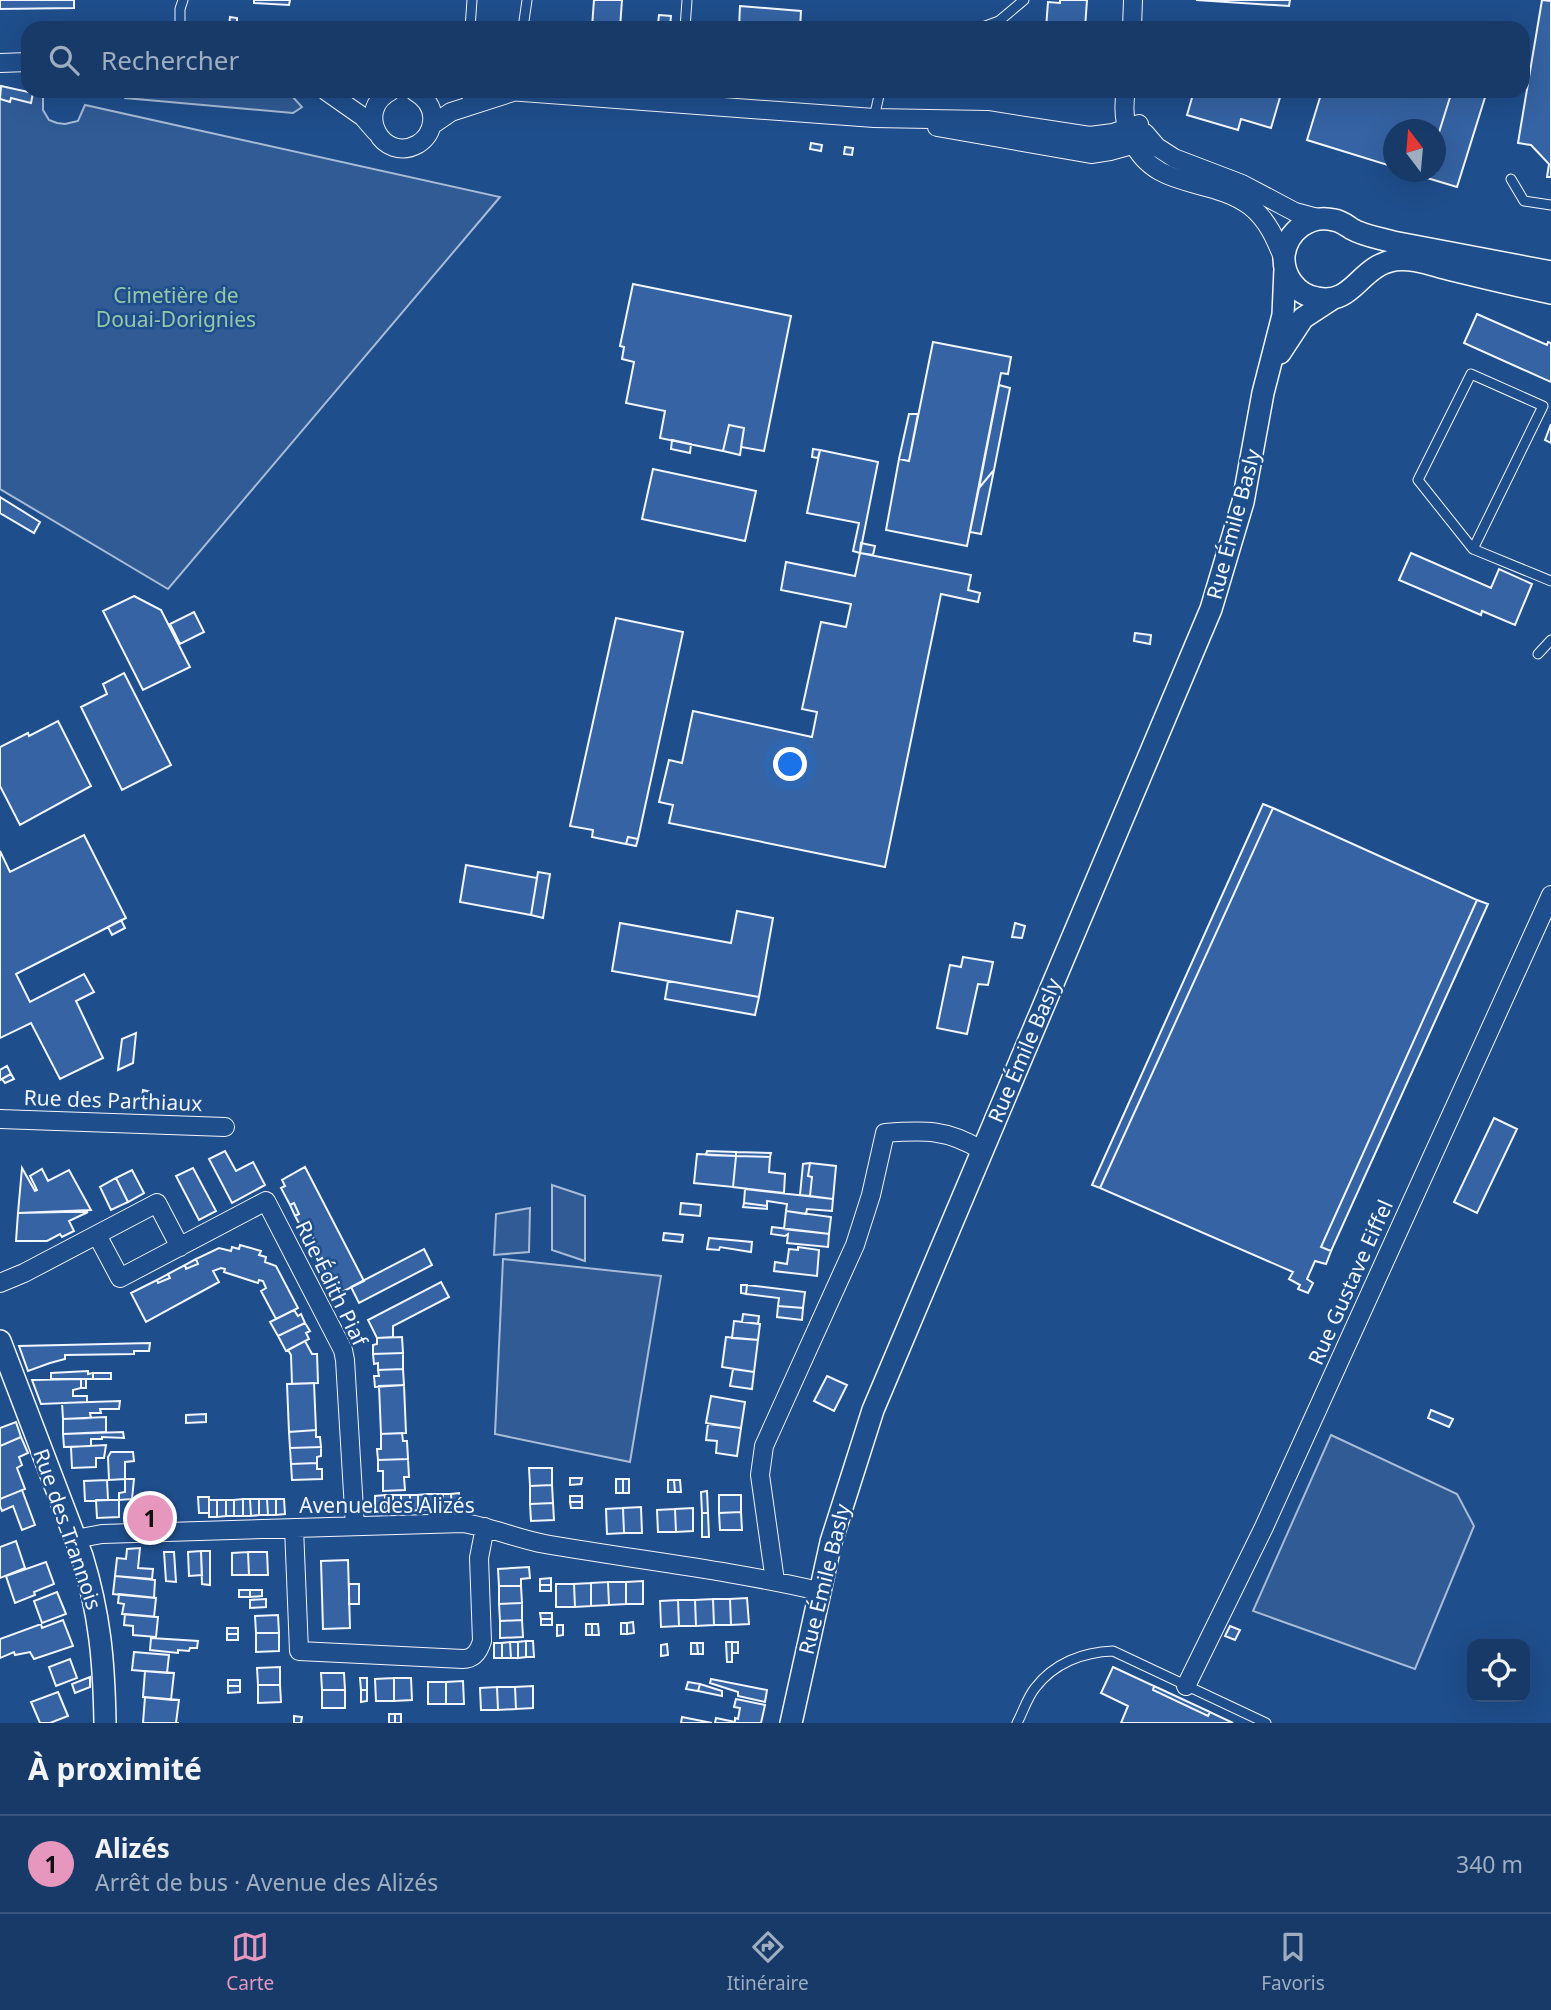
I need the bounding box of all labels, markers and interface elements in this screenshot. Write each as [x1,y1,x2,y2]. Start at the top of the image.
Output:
search box [21,21,1530,98]
icon: search [45,41,83,79]
text: Rechercher [101,42,239,78]
north arrow [1383,119,1446,182]
park label: Cimetière de Douai-Dorignies [96,281,256,333]
street label: Rue Émile Basly [1199,446,1267,602]
your location [773,747,807,781]
street label: Rue Émile Basly [981,973,1067,1127]
street label: Rue des Parthiaux [23,1083,203,1117]
street label: Rue Gustave Eiffel [1301,1195,1399,1369]
street label: Rue Édith Piaf [289,1216,375,1352]
street label: Rue des Trannois [27,1445,109,1613]
street label: Avenue des Alizés [299,1491,475,1519]
pin: 1 [127,1492,173,1544]
street label: Rue Émile Basly [792,1500,856,1657]
map controls [1467,1639,1530,1702]
button: locate [1467,1639,1530,1702]
text: À proximité [28,1748,202,1789]
text: Alizés [95,1830,170,1866]
text: 1 [44,1848,58,1880]
text: 340 m [1456,1848,1523,1880]
text: Arrêt de bus · Avenue des Alizés [95,1866,438,1898]
tab: Carte [226,1928,274,1996]
tab: Itinéraire [727,1928,809,1996]
tab: Favoris [1261,1928,1325,1996]

